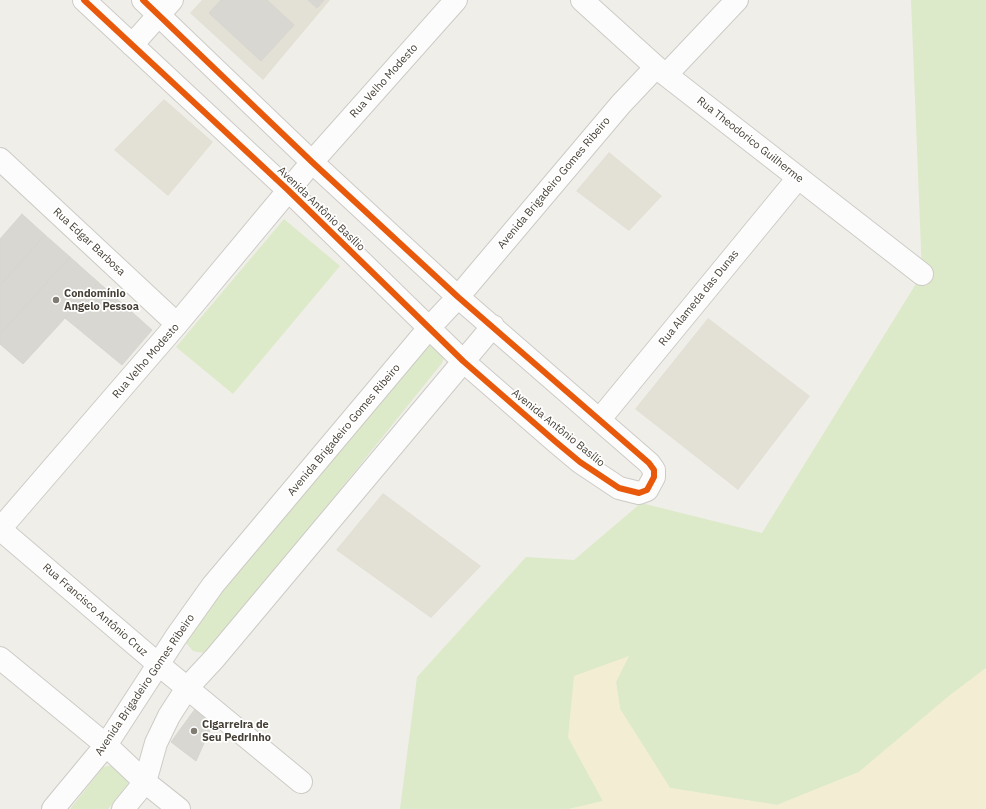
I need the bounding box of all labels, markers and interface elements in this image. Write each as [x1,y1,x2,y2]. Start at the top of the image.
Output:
street label: Rua Velho Modesto [347,41,421,121]
street label: Rua Theodorico Guilherme [694,94,806,186]
street label: Avenida Brigadeiro Gomes Ribeiro [495,114,613,252]
street label: Avenida Antônio Basílio [275,164,367,254]
street label: Rua Edgar Barbosa [50,205,128,279]
street label: Rua Alameda das Dunas [656,247,742,349]
place label: Condomínio Angelo Pessoa [64,287,139,313]
marker: Condomínio Angelo Pessoa [51,295,61,305]
street label: Rua Velho Modesto [110,321,182,401]
street label: Avenida Brigadeiro Gomes Ribeiro [285,361,403,499]
street label: Avenida Antônio Basílio [509,386,607,470]
street label: Rua Francisco Antônio Cruz [40,561,150,659]
street label: Avenida Brigadeiro Gomes Ribeiro [93,612,197,758]
place label: Cigarreira de Seu Pedrinho [202,718,271,744]
marker: Cigarreira de Seu Pedrinho [189,726,199,736]

